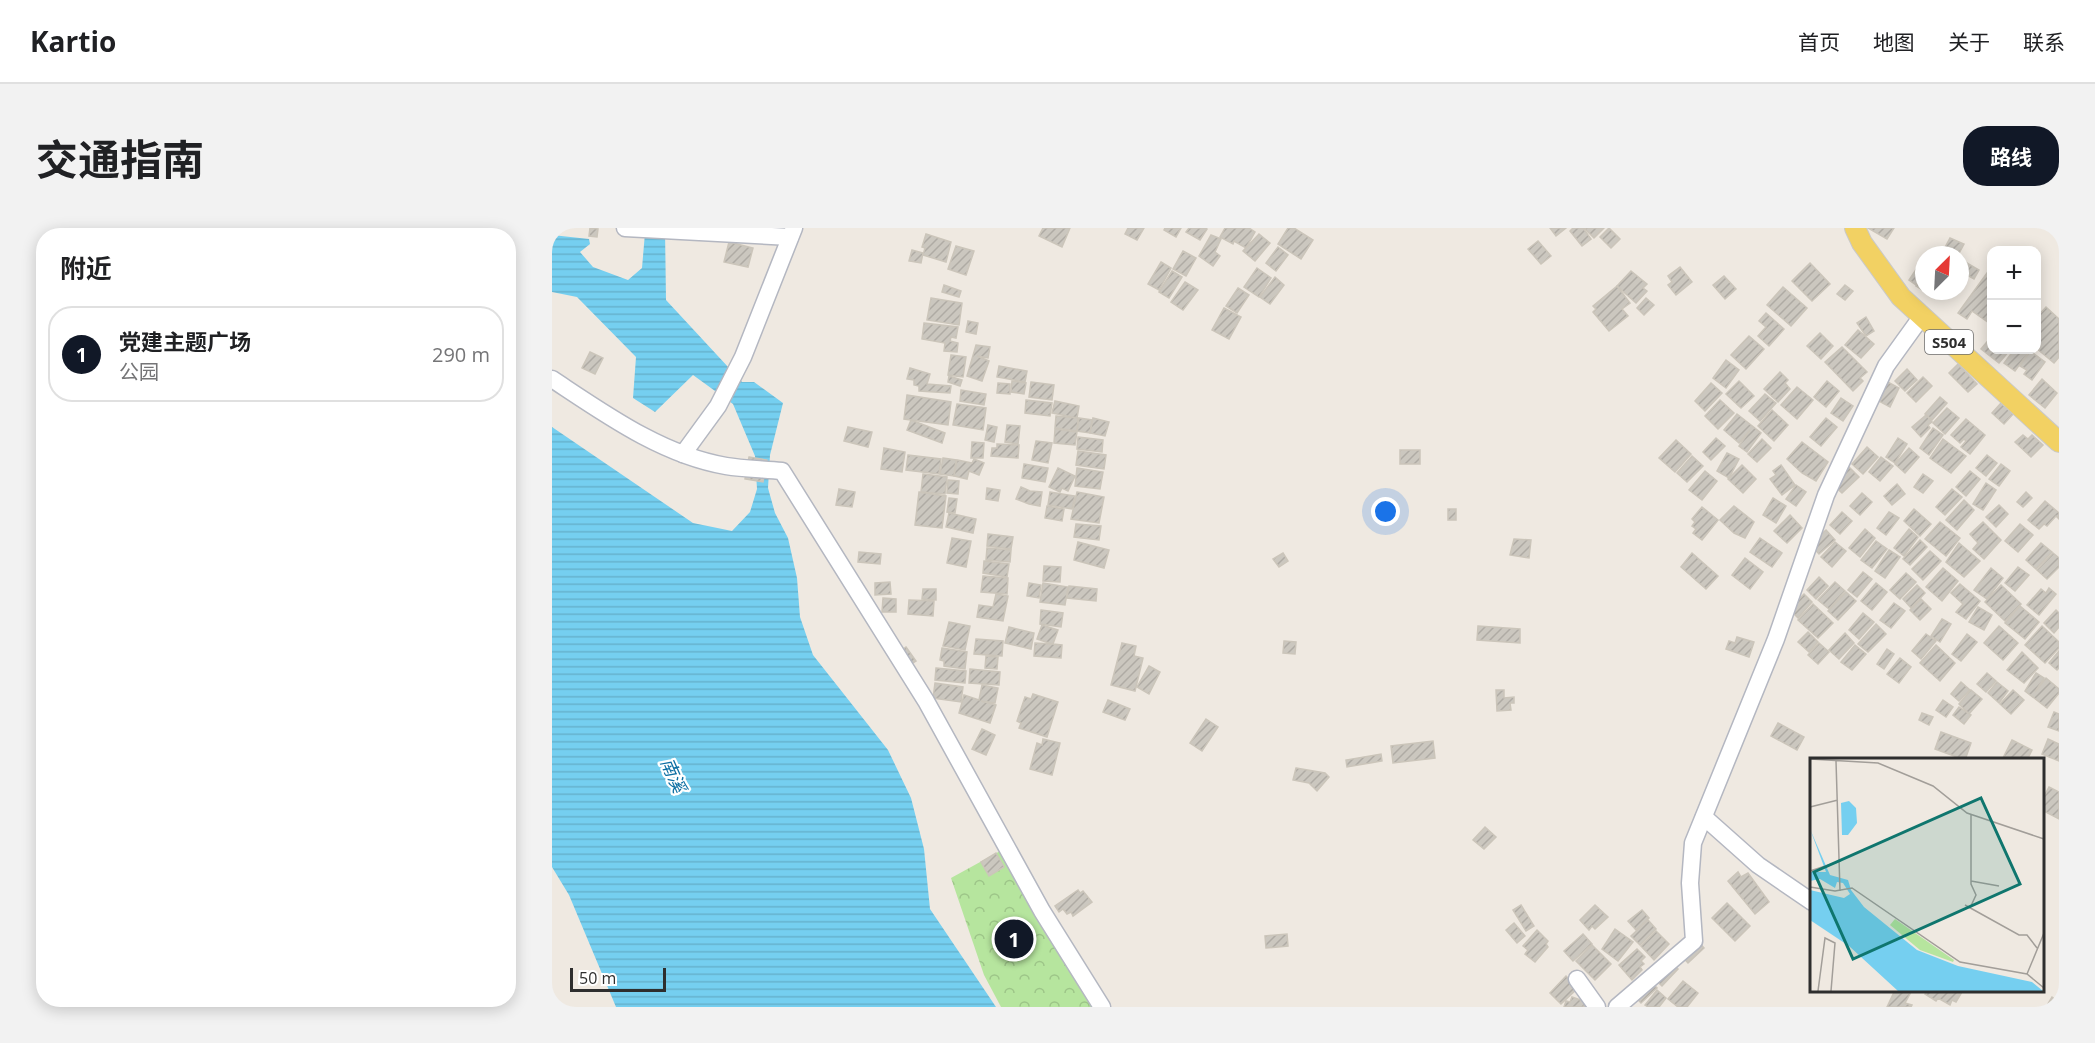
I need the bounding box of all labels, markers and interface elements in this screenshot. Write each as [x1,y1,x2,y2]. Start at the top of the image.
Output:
text: Kartio [30,22,116,60]
text: 首页 [1798,28,1840,56]
text: 地图 [1873,28,1915,56]
text: 关于 [1948,28,1990,56]
text: 联系 [2023,28,2065,56]
button: 路线 [1963,126,2059,186]
text: 交通指南 [36,130,204,187]
north arrow [1915,246,1969,300]
map controls [1987,246,2041,354]
button: + [1987,246,2041,300]
text: 附近 [60,250,112,286]
button: − [1987,300,2041,354]
text: 党建主题广场 [119,326,251,356]
road number: S504 [1925,330,1973,354]
text: 1 [76,341,87,368]
text: 290 m [432,341,490,368]
text: 公园 [119,358,159,385]
your location [1371,497,1400,526]
water label: 南溪 [656,754,693,798]
inset map [1810,758,2044,992]
pin: 1 [994,916,1034,962]
scale bar [570,965,666,992]
text: 50 m [579,967,616,989]

